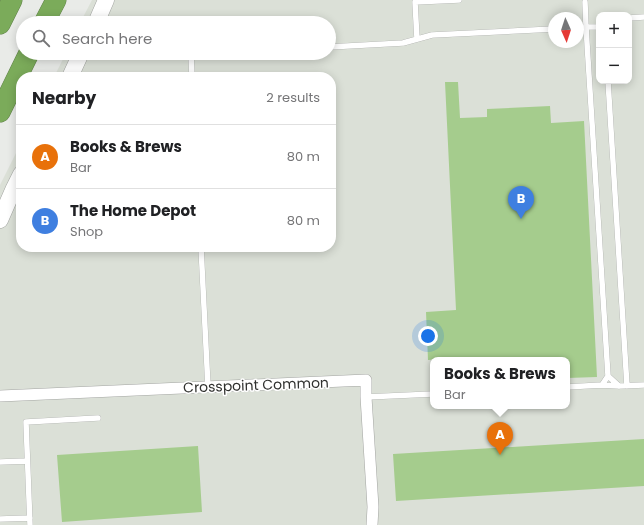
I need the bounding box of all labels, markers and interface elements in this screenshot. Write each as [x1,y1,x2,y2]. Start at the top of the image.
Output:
north arrow [548,12,584,48]
map controls [596,12,632,84]
button: + [596,12,632,48]
search box [16,16,336,60]
icon: search [30,27,52,49]
text: Search here [62,28,152,49]
button: − [596,48,632,84]
text: Nearby [32,86,96,110]
text: 2 results [266,88,320,107]
text: Books & Brews [70,136,182,157]
text: A [40,147,50,166]
text: 80 m [287,147,320,166]
text: Bar [70,158,92,177]
pin: B [508,186,534,219]
text: The Home Depot [70,200,196,221]
text: B [41,211,49,230]
text: 80 m [287,211,320,230]
text: Shop [70,222,103,241]
your location [418,326,438,346]
popup [430,357,570,409]
text: Books & Brews [444,363,556,384]
street label: Crosspoint Common [183,372,329,398]
text: Bar [444,385,466,404]
pin: A [487,422,513,455]

